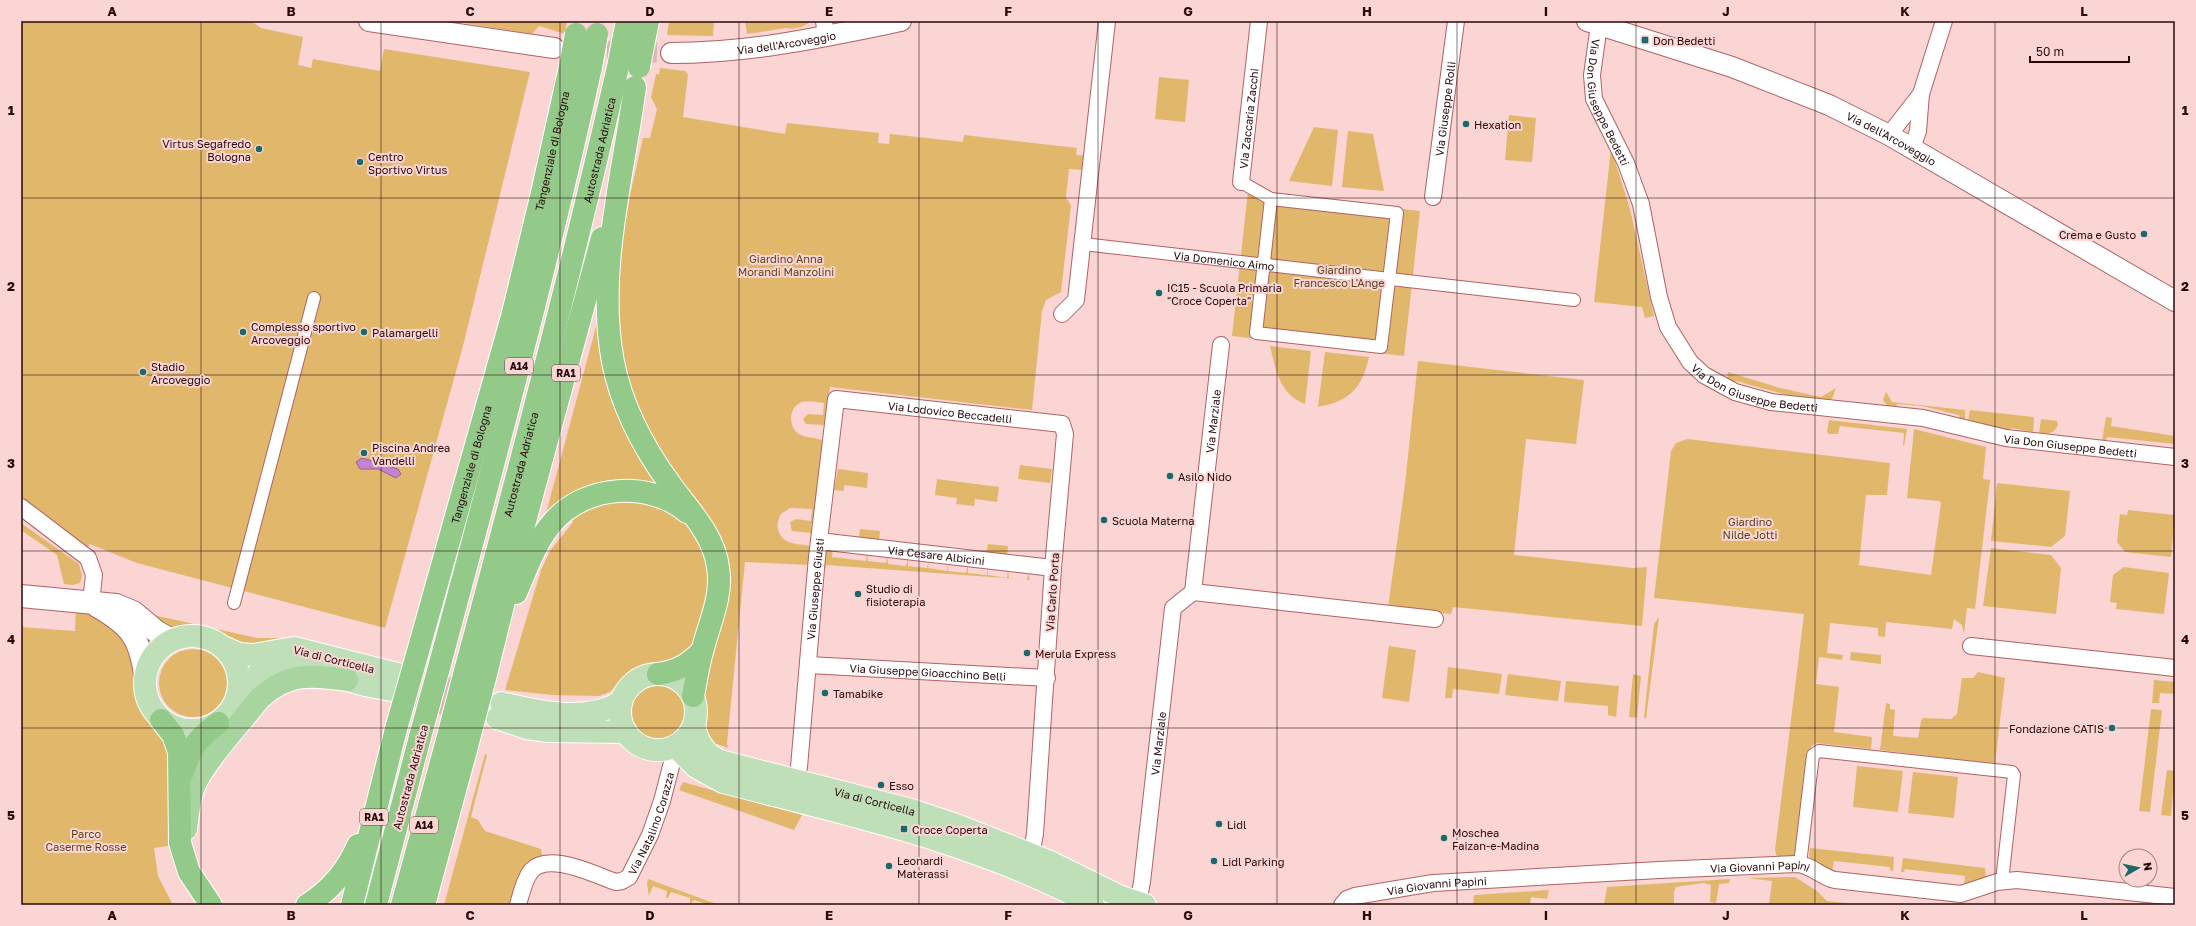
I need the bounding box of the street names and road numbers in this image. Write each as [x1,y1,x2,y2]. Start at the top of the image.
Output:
street label: Via dell'Arcoveggio [736,28,837,56]
street label: Via Don Giuseppe Bedetti [1585,38,1633,167]
street label: Via Giuseppe Rolli [1432,60,1457,157]
street label: Via Zaccaria Zacchi [1236,67,1260,169]
street label: Tangenziale di Bologna [531,90,571,212]
street label: Autostrada Adriatica [580,96,617,204]
street label: Via dell'Arcoveggio [1845,108,1939,168]
street label: Via Domenico Aimo [1173,248,1276,272]
road number: A14 [505,358,533,374]
street label: Via Don Giuseppe Bedetti [1689,361,1818,413]
road number: RA1 [552,365,580,381]
street label: Via Marziale [1202,389,1222,454]
street label: Via Lodovico Beccadelli [887,398,1013,425]
street label: Tangenziale di Bologna [448,404,493,525]
street label: Autostrada Adriatica [500,410,540,518]
street label: Via Don Giuseppe Bedetti [2003,431,2138,459]
street label: Via Giuseppe Giusti [803,537,826,640]
street label: Via Cesare Albicini [887,542,986,567]
street label: Via Carlo Porta [1043,552,1061,632]
street label: Via di Corticella [292,643,376,675]
street label: Via Giuseppe Gioacchino Belli [849,661,1006,682]
street label: Via Marziale [1148,711,1168,776]
street label: Autostrada Adriatica [390,723,430,831]
street label: Via Natalino Corazza [625,771,676,877]
street label: Via di Corticella [833,784,917,818]
road number: RA1 [360,809,388,825]
road number: A14 [410,817,438,833]
street label: Via Giovanni Papini [1710,857,1812,874]
street label: Via Giovanni Papini [1386,873,1487,897]

